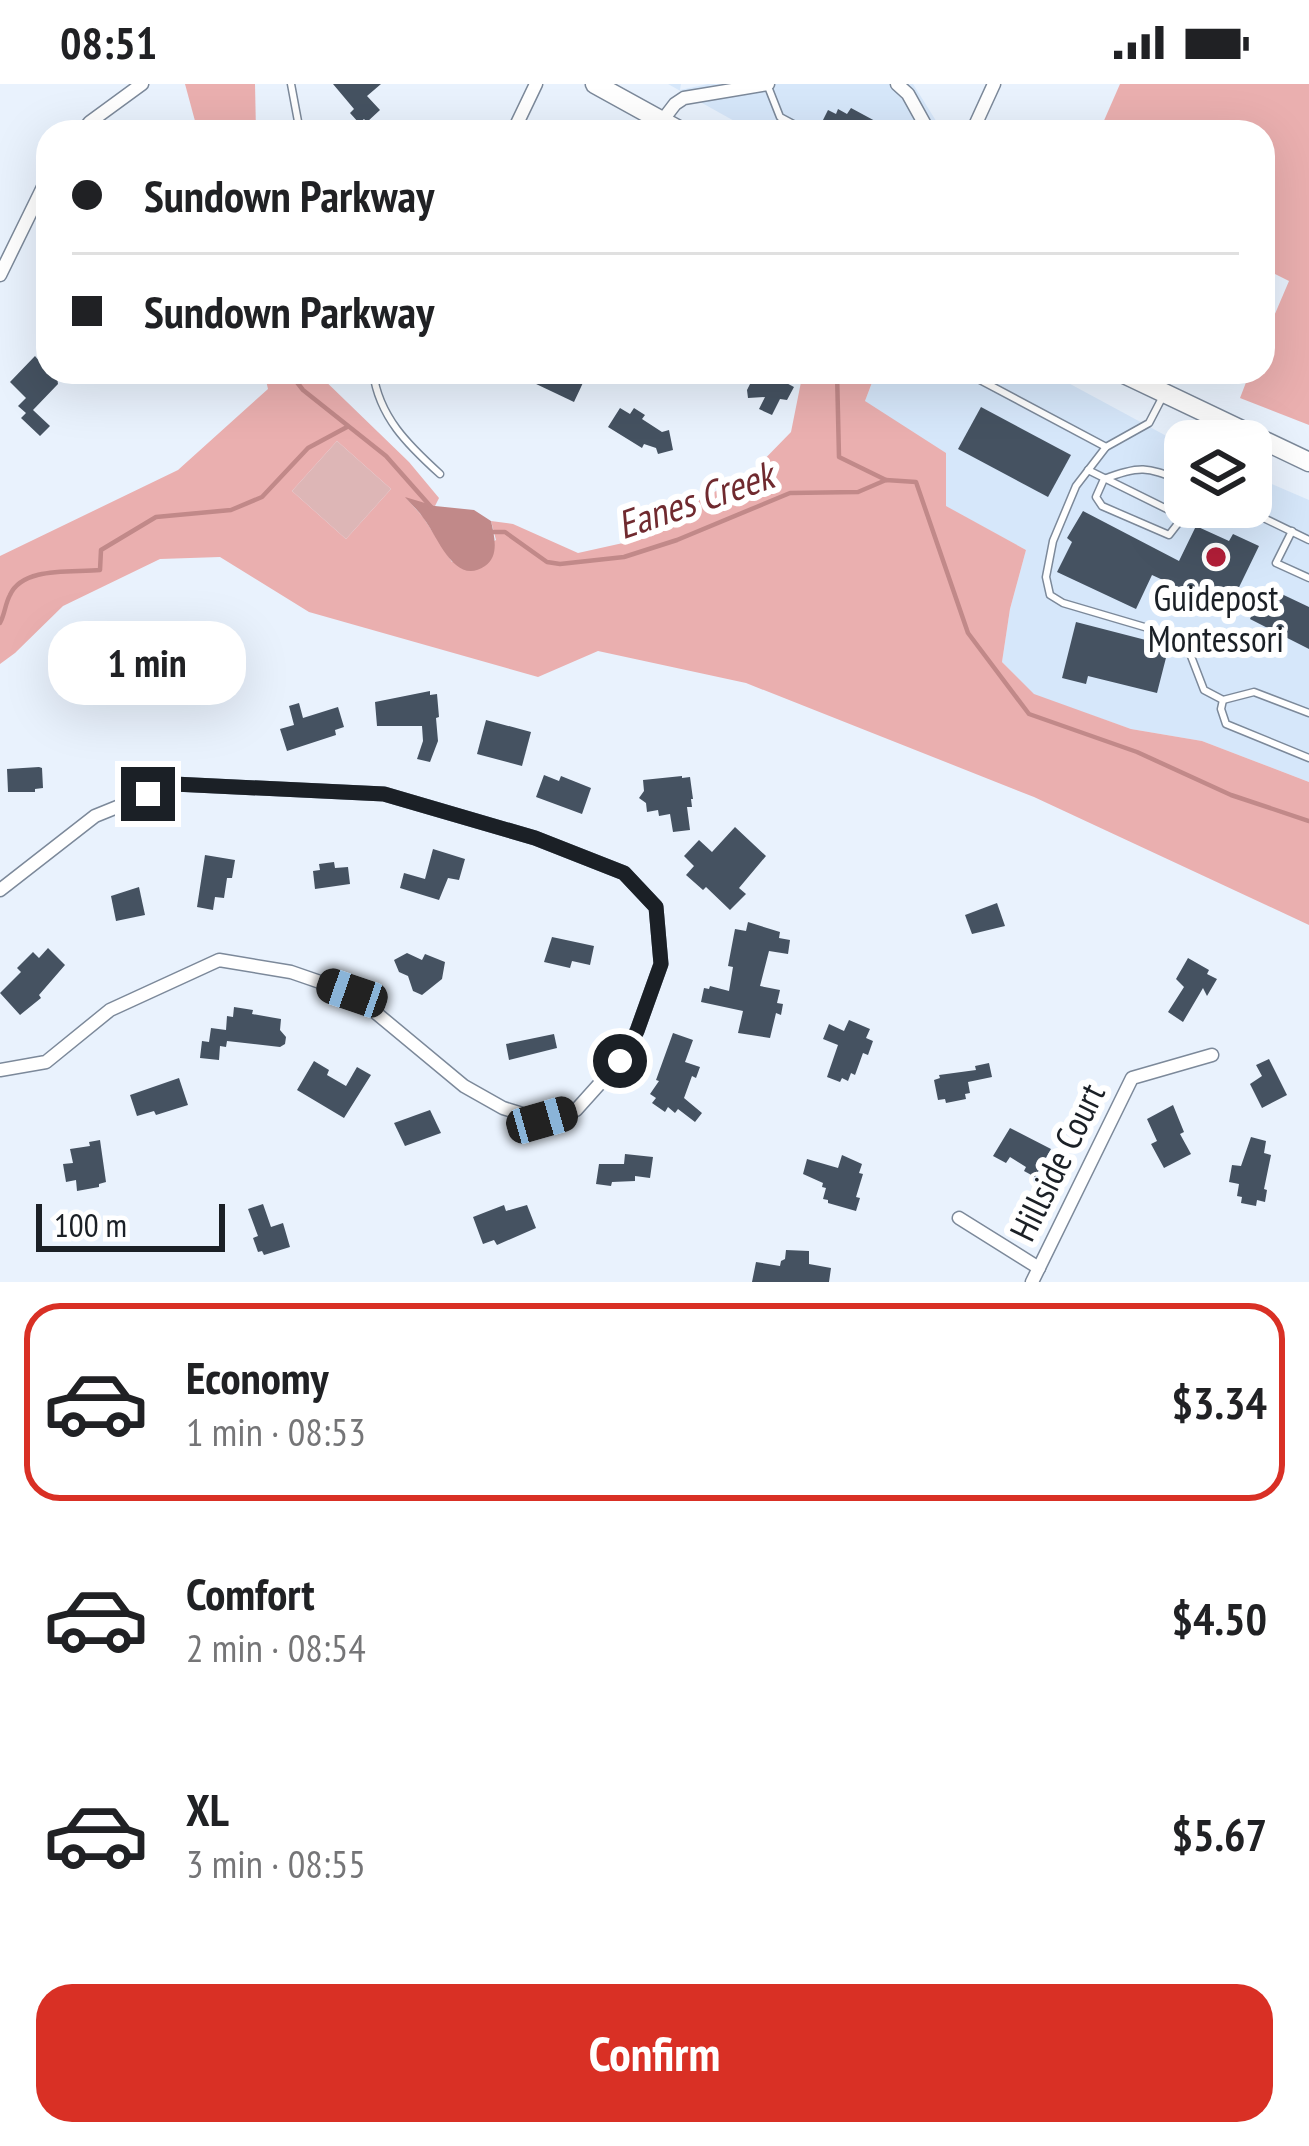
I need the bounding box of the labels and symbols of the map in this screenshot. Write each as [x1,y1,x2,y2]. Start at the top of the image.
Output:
water label: Eanes Creek [610,447,784,550]
marker: Guidepost Montessori [1203,544,1229,570]
place label: Guidepost Montessori [1148,574,1284,662]
callout: 1 min [49,620,247,704]
route end [121,767,175,821]
car [312,964,392,1022]
route start [593,1034,647,1088]
street label: Hillside Court [998,1075,1115,1248]
car [502,1093,582,1147]
scale bar [36,1198,225,1251]

